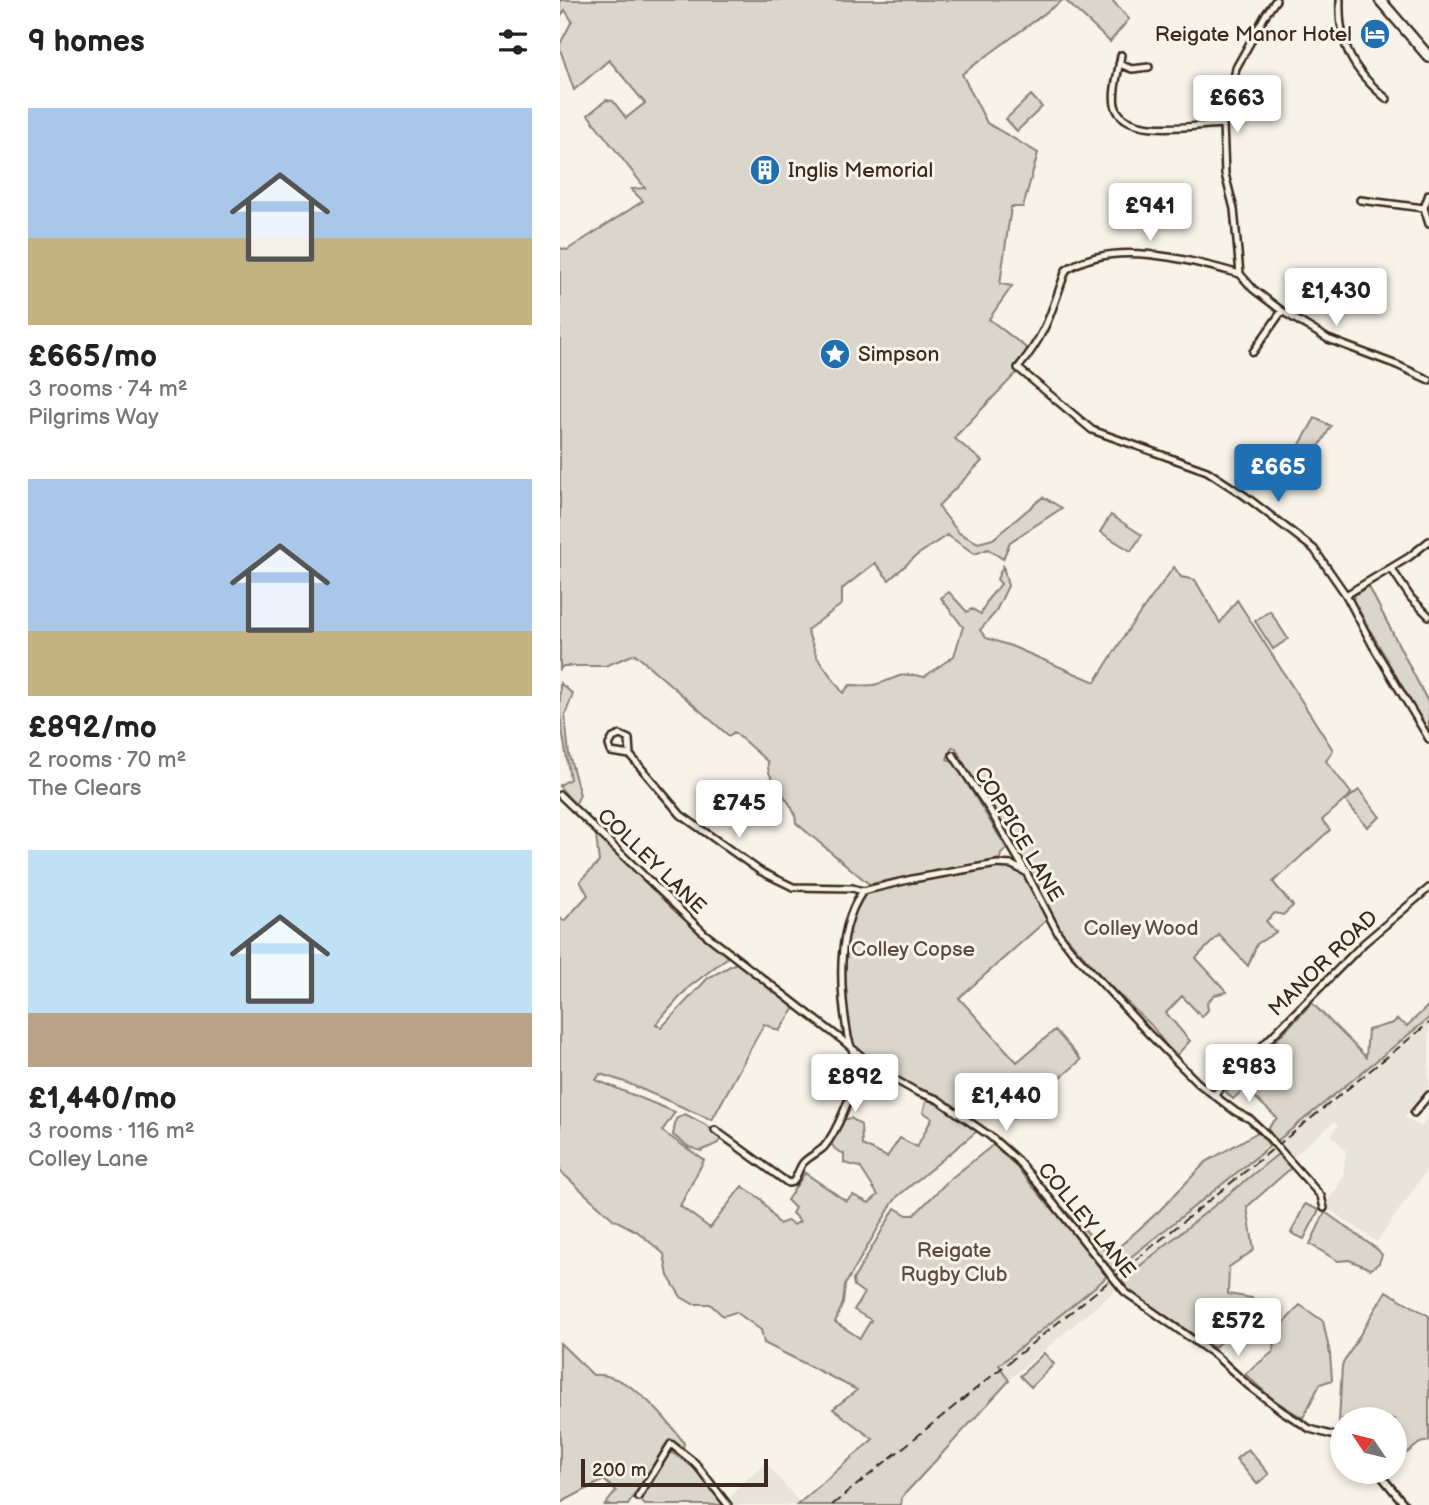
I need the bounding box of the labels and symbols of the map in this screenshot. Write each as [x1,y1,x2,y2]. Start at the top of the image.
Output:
hotel icon: Reigate Manor Hotel [1358,17,1392,51]
place label: Reigate Manor Hotel [1155,22,1352,47]
pin: £663 [1196,76,1278,135]
building icon: Inglis Memorial [748,153,782,187]
place label: Inglis Memorial [788,158,933,183]
pin: £941 [1109,184,1191,243]
pin: £1,430 [1279,268,1393,328]
place icon: Simpson [818,337,852,371]
place label: Simpson [858,342,939,367]
pin: £665 [1237,444,1319,504]
street label: COPPICE LANE [968,762,1069,906]
pin: £745 [698,780,780,840]
street label: COLLEY LANE [592,803,711,919]
street label: MANOR ROAD [1264,905,1383,1022]
park label: Colley Wood [1083,916,1199,941]
park label: Colley Copse [851,937,975,962]
pin: £983 [1208,1044,1290,1104]
pin: £892 [814,1054,896,1114]
pin: £1,440 [949,1074,1063,1133]
street label: COLLEY LANE [1032,1158,1141,1283]
park label: Reigate Rugby Club [900,1238,1008,1287]
pin: £572 [1197,1298,1279,1358]
north arrow [1330,1407,1407,1484]
scale bar [581,1456,768,1488]

